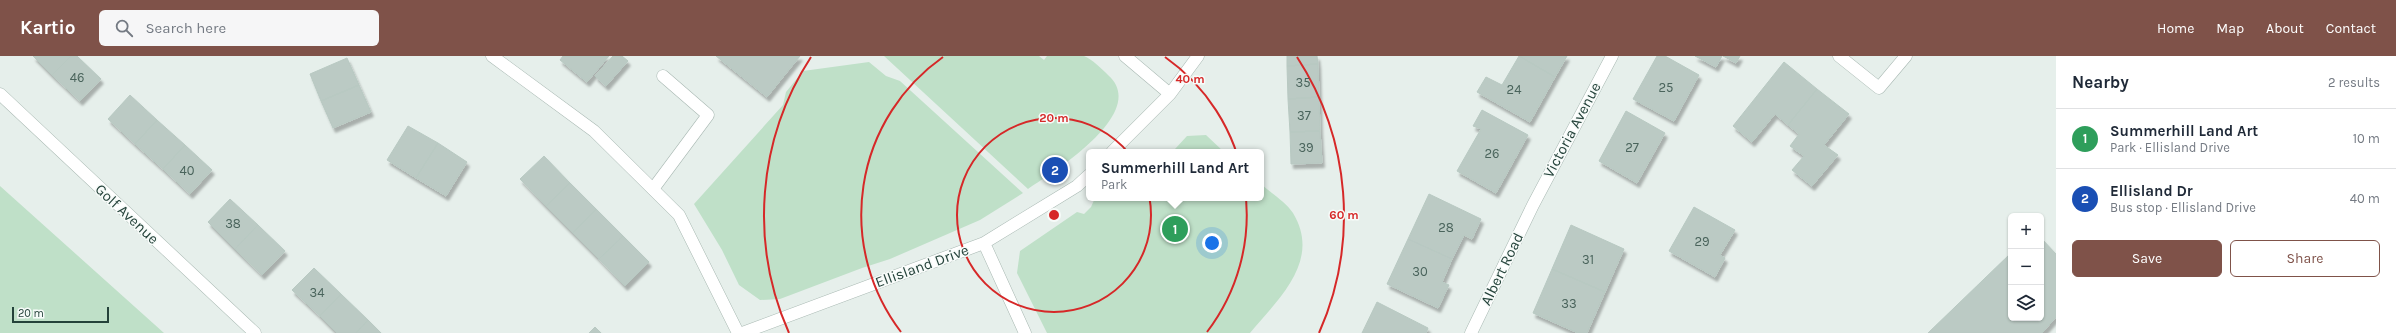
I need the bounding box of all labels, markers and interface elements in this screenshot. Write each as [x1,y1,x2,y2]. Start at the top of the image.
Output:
search box [99,10,379,46]
text: Kartio [20,17,75,39]
icon: search [113,17,135,39]
text: Search here [145,19,226,37]
text: Home [2157,20,2194,37]
text: Map [2216,20,2244,37]
text: About [2266,20,2304,37]
text: Contact [2326,20,2376,37]
house number: 46 [70,70,84,85]
text: 40 m [1175,72,1205,86]
text: Nearby [2072,72,2129,92]
house number: 35 [1295,75,1311,90]
text: 2 results [2328,75,2380,90]
street label: Victoria Avenue [1539,79,1605,181]
house number: 25 [1659,80,1673,95]
house number: 24 [1507,82,1521,97]
house number: 37 [1297,108,1311,123]
text: 20 m [1039,111,1069,125]
text: Summerhill Land Art [2110,122,2258,140]
text: 1 [2083,131,2087,146]
text: 10 m [2353,131,2380,146]
house number: 39 [1298,140,1314,155]
house number: 27 [1625,140,1639,155]
text: Park · Ellisland Drive [2110,140,2230,155]
house number: 26 [1485,146,1499,161]
popup [1086,149,1264,201]
pin: 2 [1042,155,1068,185]
text: Summerhill Land Art [1101,159,1249,177]
house number: 40 [180,163,195,178]
text: Park [1101,177,1127,192]
street label: Golf Avenue [92,180,162,248]
text: Ellisland Dr [2110,182,2193,200]
text: 2 [2081,191,2089,206]
text: 40 m [2350,191,2380,206]
text: Bus stop · Ellisland Drive [2110,200,2256,215]
centre of rings [1047,208,1061,222]
text: 60 m [1329,208,1359,222]
map controls [2008,213,2044,321]
button: + [2008,213,2044,249]
pin: 1 [1162,214,1188,244]
house number: 38 [225,216,241,231]
house number: 28 [1438,220,1454,235]
street label: Albert Road [1477,230,1527,308]
your location [1202,233,1222,253]
house number: 29 [1694,234,1710,249]
button: Save [2072,240,2222,277]
button: Share [2230,240,2380,277]
street label: Ellisland Drive [873,241,971,291]
button: − [2008,249,2044,285]
house number: 31 [1582,252,1594,267]
house number: 30 [1412,264,1428,279]
house number: 34 [310,285,324,300]
button: layers [2008,285,2044,321]
house number: 33 [1561,296,1577,311]
scale bar [12,305,109,324]
text: 20 m [18,307,44,320]

